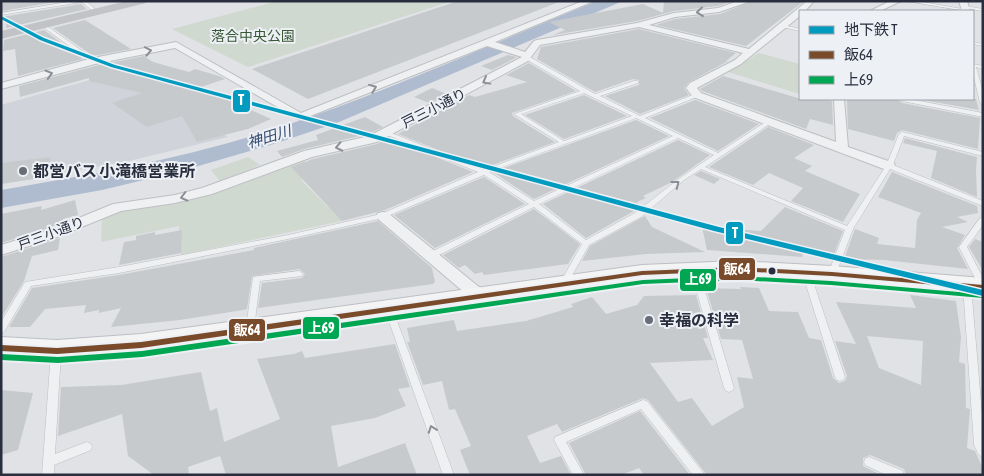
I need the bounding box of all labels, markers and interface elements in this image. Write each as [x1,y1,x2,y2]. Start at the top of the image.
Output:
one-way arrow [695,6,703,17]
legend [799,10,974,100]
text: 地下鉄 T [844,21,898,38]
park label: 落合中央公園 [211,28,295,44]
one-way arrow [144,46,153,56]
text: 飯64 [844,46,873,63]
one-way arrow [44,70,52,80]
text: 上69 [844,71,873,88]
one-way arrow [483,75,492,85]
one-way arrow [368,84,377,94]
street label: 戸三小通り [399,85,469,131]
line badge: T [232,89,251,113]
text: T [238,92,245,108]
water label: 神田川 [245,121,295,151]
one-way arrow [334,141,343,152]
place label: 都営バス 小滝橋営業所 [33,162,195,180]
marker: 都営バス 小滝橋営業所 [17,165,29,177]
one-way arrow [670,182,679,190]
one-way arrow [181,191,189,201]
street label: 戸三小通り [15,214,87,252]
line badge: T [725,221,744,245]
text: T [732,225,739,241]
line badge: 飯64 [718,257,756,281]
text: 飯64 [723,261,751,277]
unlabelled marker [767,266,777,276]
line badge: 上69 [679,268,717,292]
text: 上69 [684,271,712,287]
place label: 幸福の科学 [659,311,739,329]
marker: 幸福の科学 [643,314,655,326]
line badge: 上69 [302,316,340,340]
line badge: 飯64 [228,318,266,342]
text: 上69 [307,320,335,336]
text: 飯64 [233,322,261,338]
one-way arrow [428,425,438,434]

